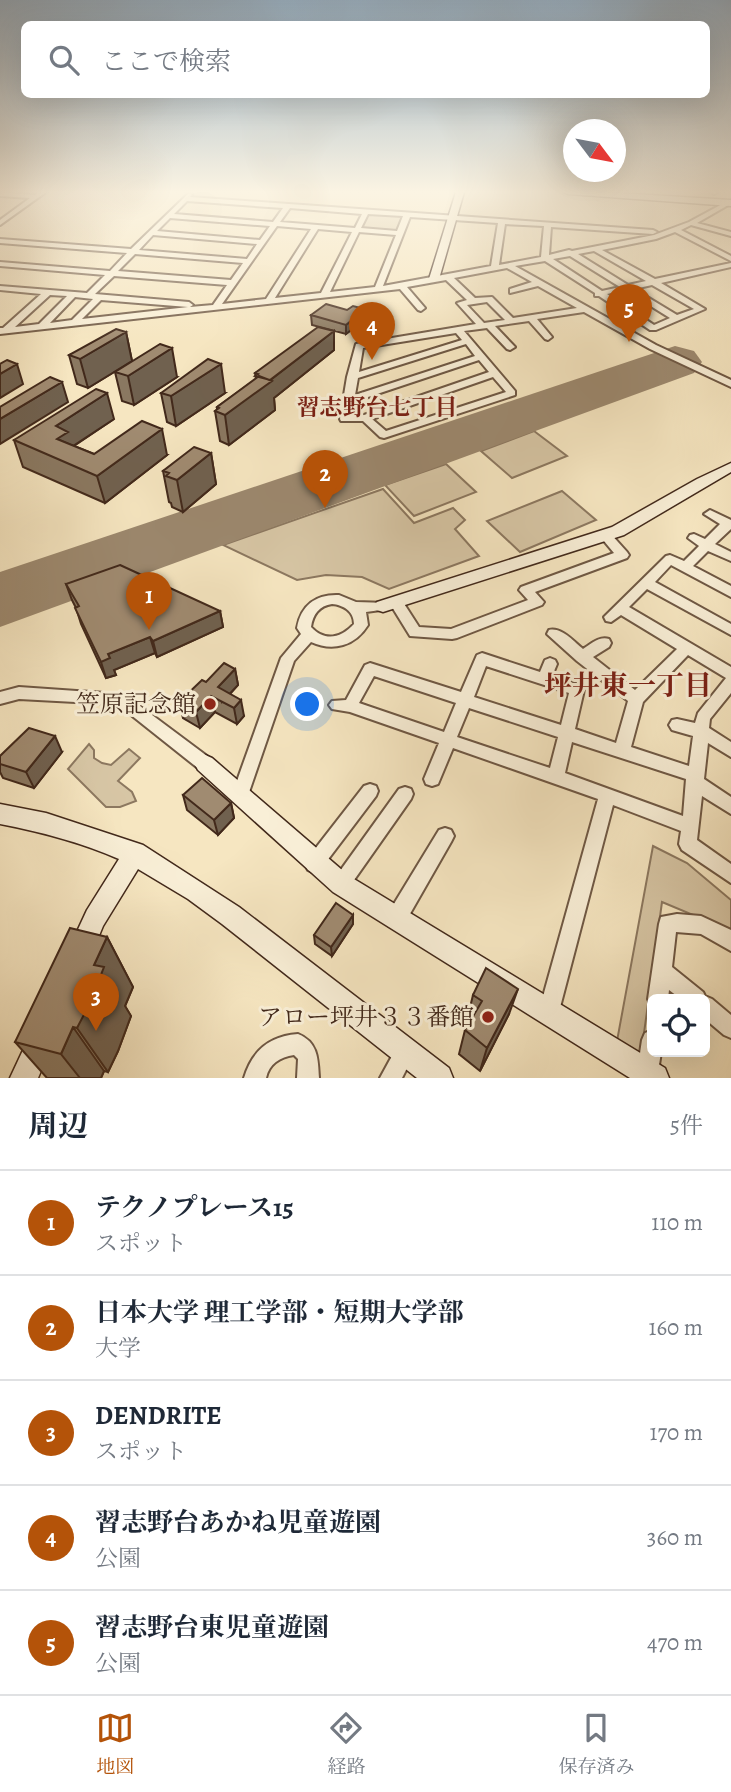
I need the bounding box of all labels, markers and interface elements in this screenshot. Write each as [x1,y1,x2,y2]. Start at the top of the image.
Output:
search box [21,21,710,98]
icon: search [45,41,83,79]
text: ここで検索 [101,44,231,79]
north arrow [563,119,626,182]
pin: 5 [606,284,652,342]
pin: 4 [349,302,395,360]
district label: 習志野台七丁目 [297,392,458,423]
pin: 2 [302,450,348,508]
pin: 1 [126,572,172,630]
district label: 坪井東一丁目 [544,667,712,705]
your location [290,687,324,721]
place label: 笠原記念館 [76,688,196,720]
marker: 笠原記念館 [202,696,218,712]
pin: 3 [73,973,119,1031]
map controls [647,994,710,1057]
button: locate [647,994,710,1057]
place label: アロー坪井３３番館 [258,1001,474,1033]
marker: アロー坪井３３番館 [480,1009,496,1025]
text: 周辺 [28,1106,88,1146]
text: 5件 [670,1110,703,1141]
text: テクノプレース15 [95,1190,294,1225]
text: 1 [47,1207,55,1238]
text: 110 m [651,1207,703,1238]
text: スポット [95,1228,187,1259]
text: 日本大学 理工学部・短期大学部 [95,1295,464,1330]
text: 2 [45,1312,57,1343]
text: 160 m [649,1312,703,1343]
text: 大学 [95,1333,141,1364]
text: DENDRITE [95,1398,222,1433]
text: 3 [46,1417,56,1448]
text: 170 m [650,1417,703,1448]
text: スポット [95,1436,187,1467]
text: 習志野台あかね児童遊園 [95,1505,381,1540]
text: 4 [46,1522,56,1553]
text: 360 m [647,1522,703,1553]
text: 公園 [95,1543,141,1574]
text: 習志野台東児童遊園 [95,1610,329,1645]
text: 5 [46,1627,56,1658]
text: 470 m [647,1627,703,1658]
text: 公園 [95,1648,141,1679]
tab: 地図 [96,1709,135,1780]
tab: 経路 [327,1709,366,1780]
tab: 保存済み [558,1709,635,1780]

